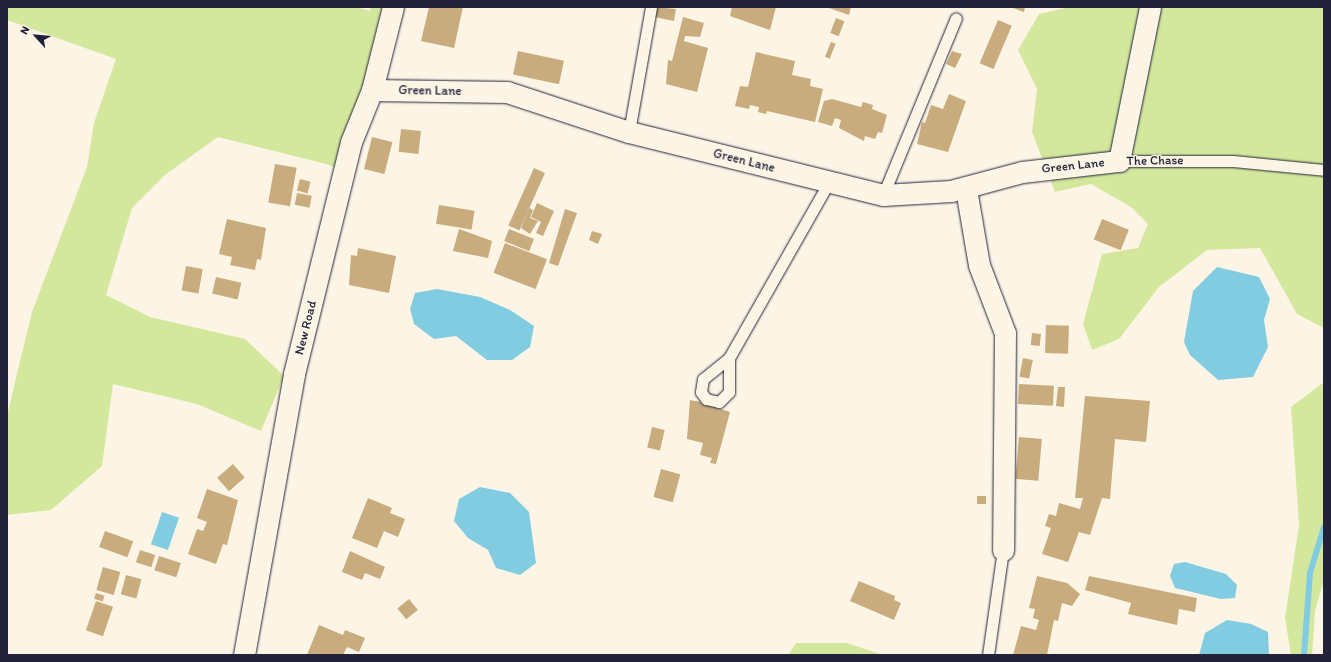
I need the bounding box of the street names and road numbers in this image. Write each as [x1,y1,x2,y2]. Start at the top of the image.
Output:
street label: Green Lane [398,83,462,99]
street label: Green Lane [711,146,777,176]
street label: The Chase [1126,153,1184,169]
street label: Green Lane [1041,155,1105,177]
street label: New Road [292,300,320,356]

